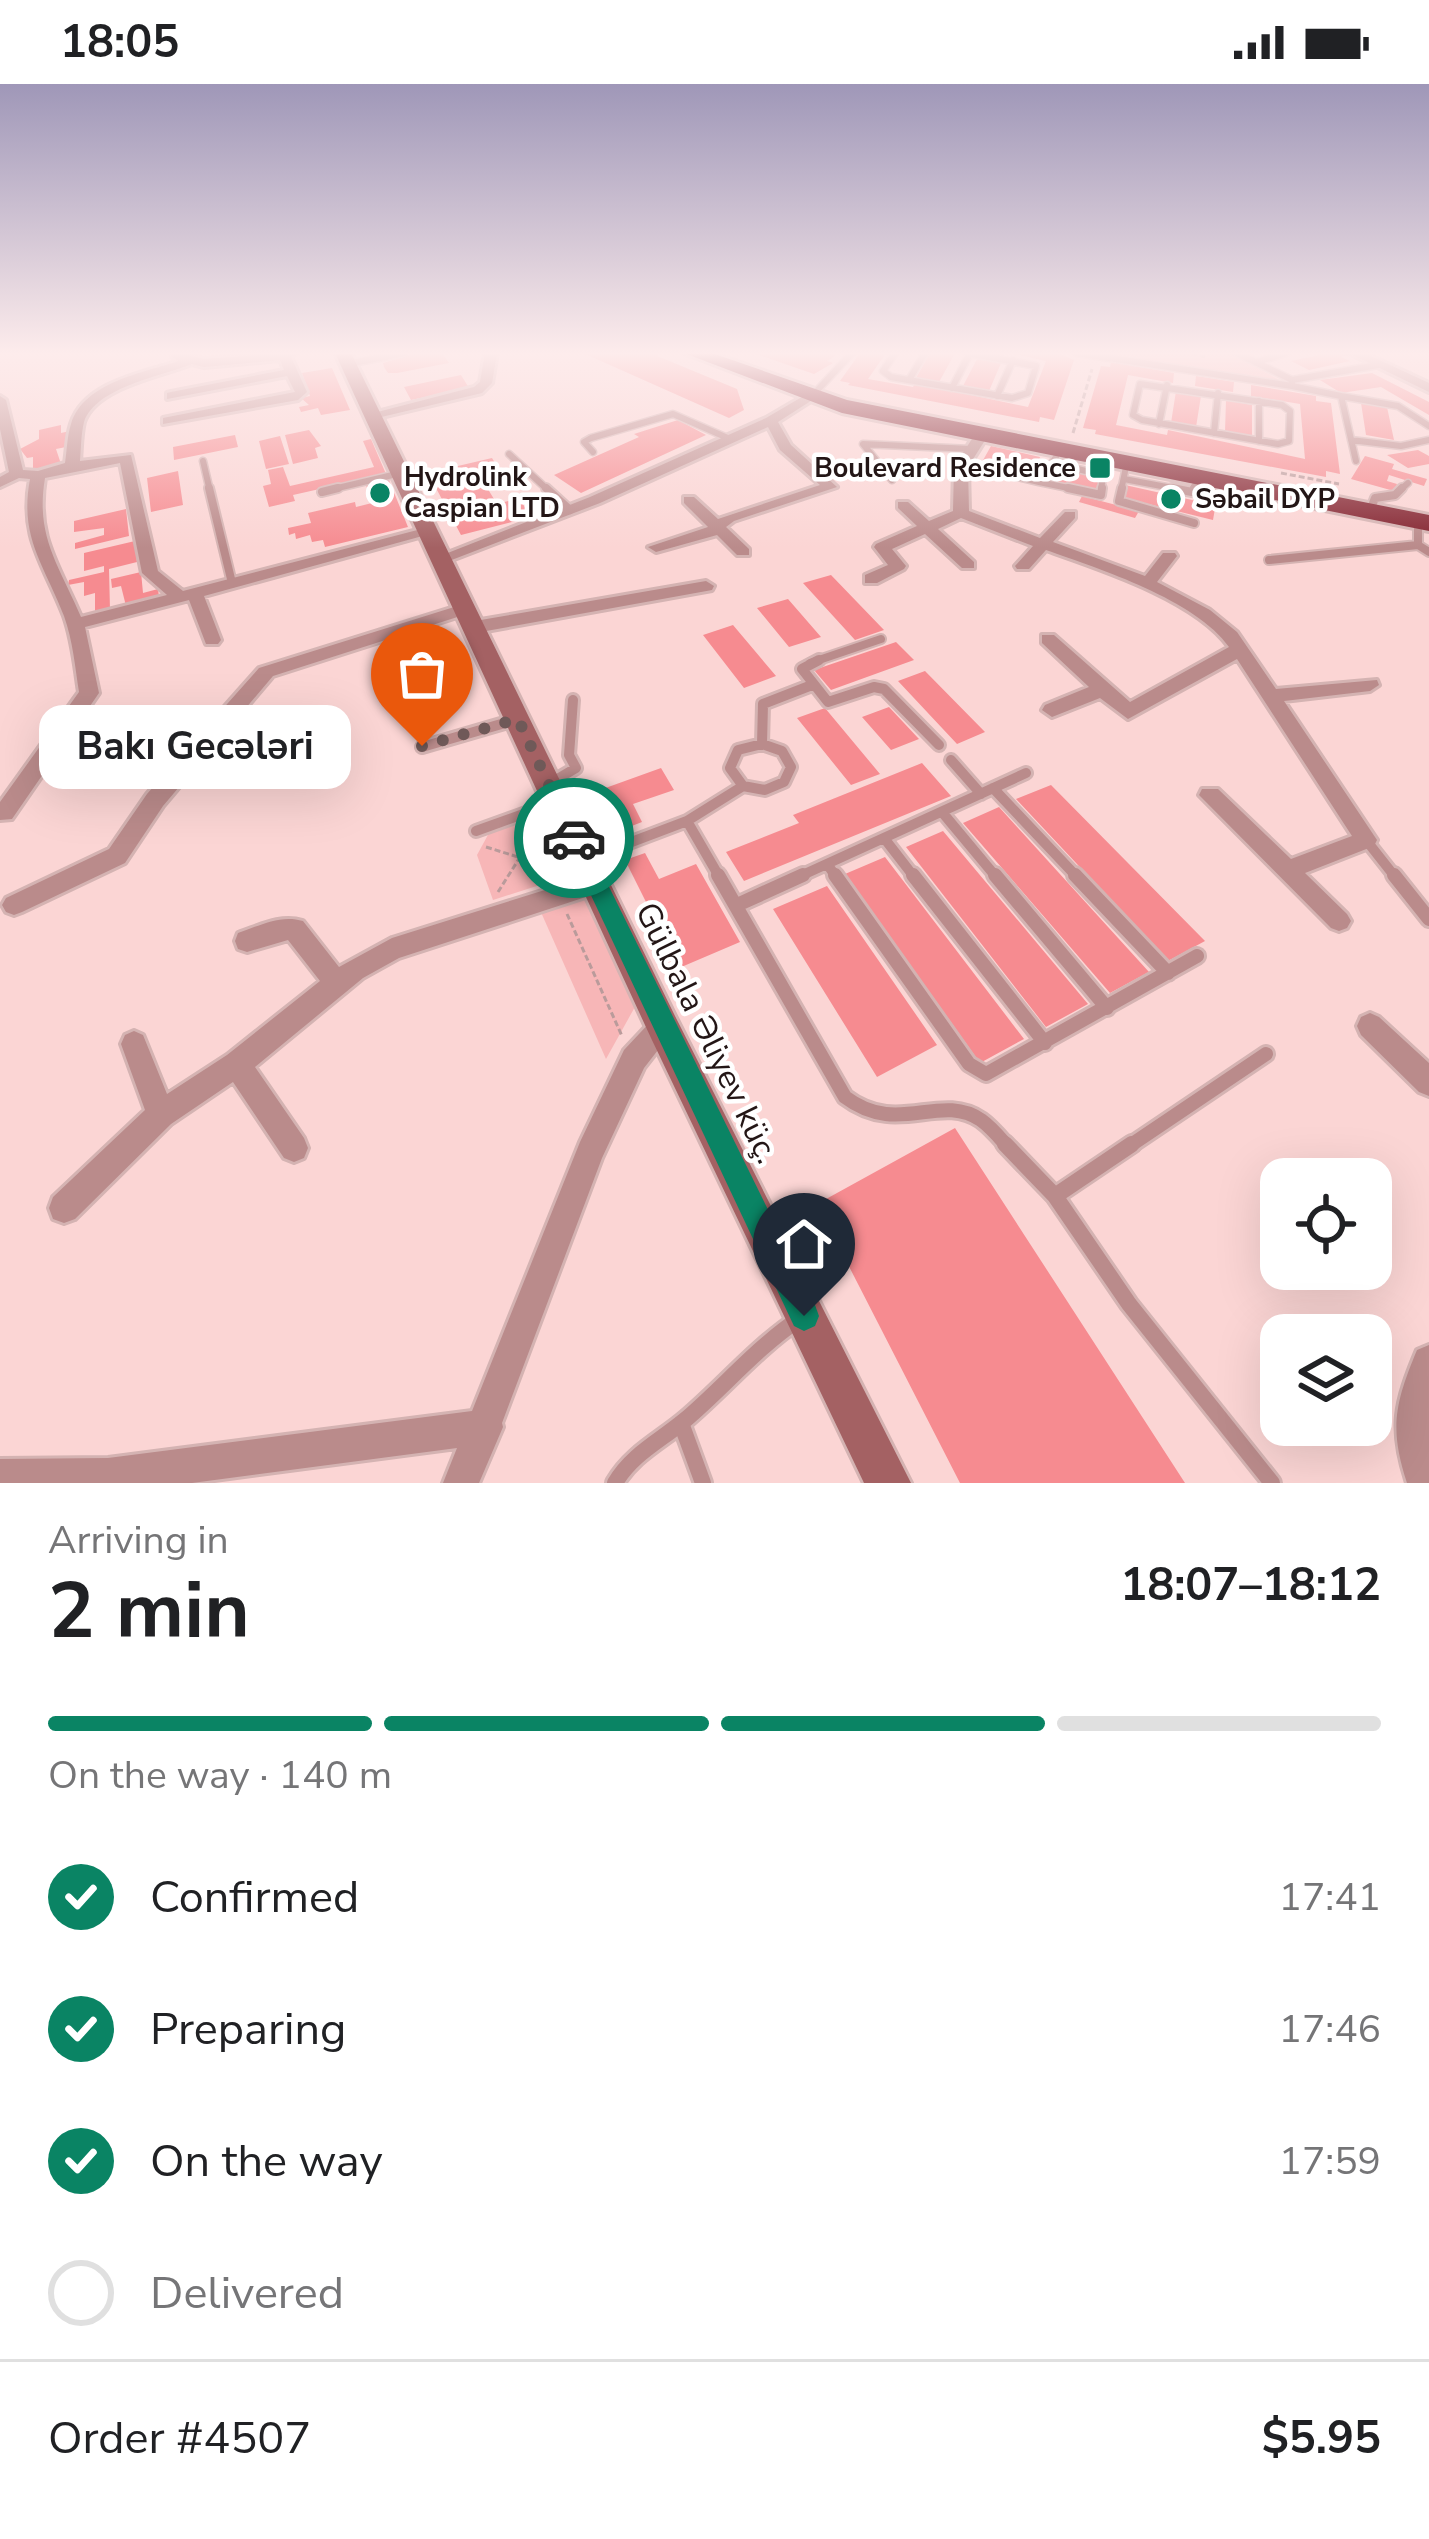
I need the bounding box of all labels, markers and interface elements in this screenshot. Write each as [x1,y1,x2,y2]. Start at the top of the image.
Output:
text: 18:05 [60,12,179,73]
place label: Boulevard Residence [814,450,1076,487]
marker: Boulevard Residence [1087,455,1113,481]
place label: Hydrolink Caspian LTD [404,459,560,527]
marker: Hydrolink Caspian LTD [367,480,393,506]
place label: Səbail DYP [1195,481,1335,518]
marker: Səbail DYP [1158,486,1184,512]
pin [371,623,473,746]
icon: bag [389,641,455,707]
callout: Bakı Gecələri [38,704,350,788]
text: Bakı Gecələri [76,720,314,773]
courier [514,778,634,898]
icon: car [541,805,607,871]
street label: Gülbala Əliyev küç. [624,895,790,1171]
map controls [1260,1158,1392,1446]
button: locate [1260,1158,1392,1290]
pin [753,1193,855,1316]
icon: home [771,1211,837,1277]
button: layers [1260,1314,1392,1446]
text: Arriving in [48,1514,229,1567]
text: 18:07–18:12 [1120,1555,1381,1616]
text: 2 min [48,1558,250,1665]
text: On the way · 140 m [48,1749,392,1802]
icon: check [48,1864,114,1930]
text: Confirmed [150,1867,359,1928]
text: 17:41 [1279,1871,1381,1924]
icon: check [48,1996,114,2062]
text: Preparing [150,1999,346,2060]
text: 17:46 [1279,2003,1381,2056]
icon: check [48,2128,114,2194]
text: On the way [150,2131,383,2192]
text: 17:59 [1279,2135,1381,2188]
text: Delivered [150,2263,344,2324]
text: Order #4507 [48,2408,311,2469]
text: $5.95 [1262,2408,1381,2469]

